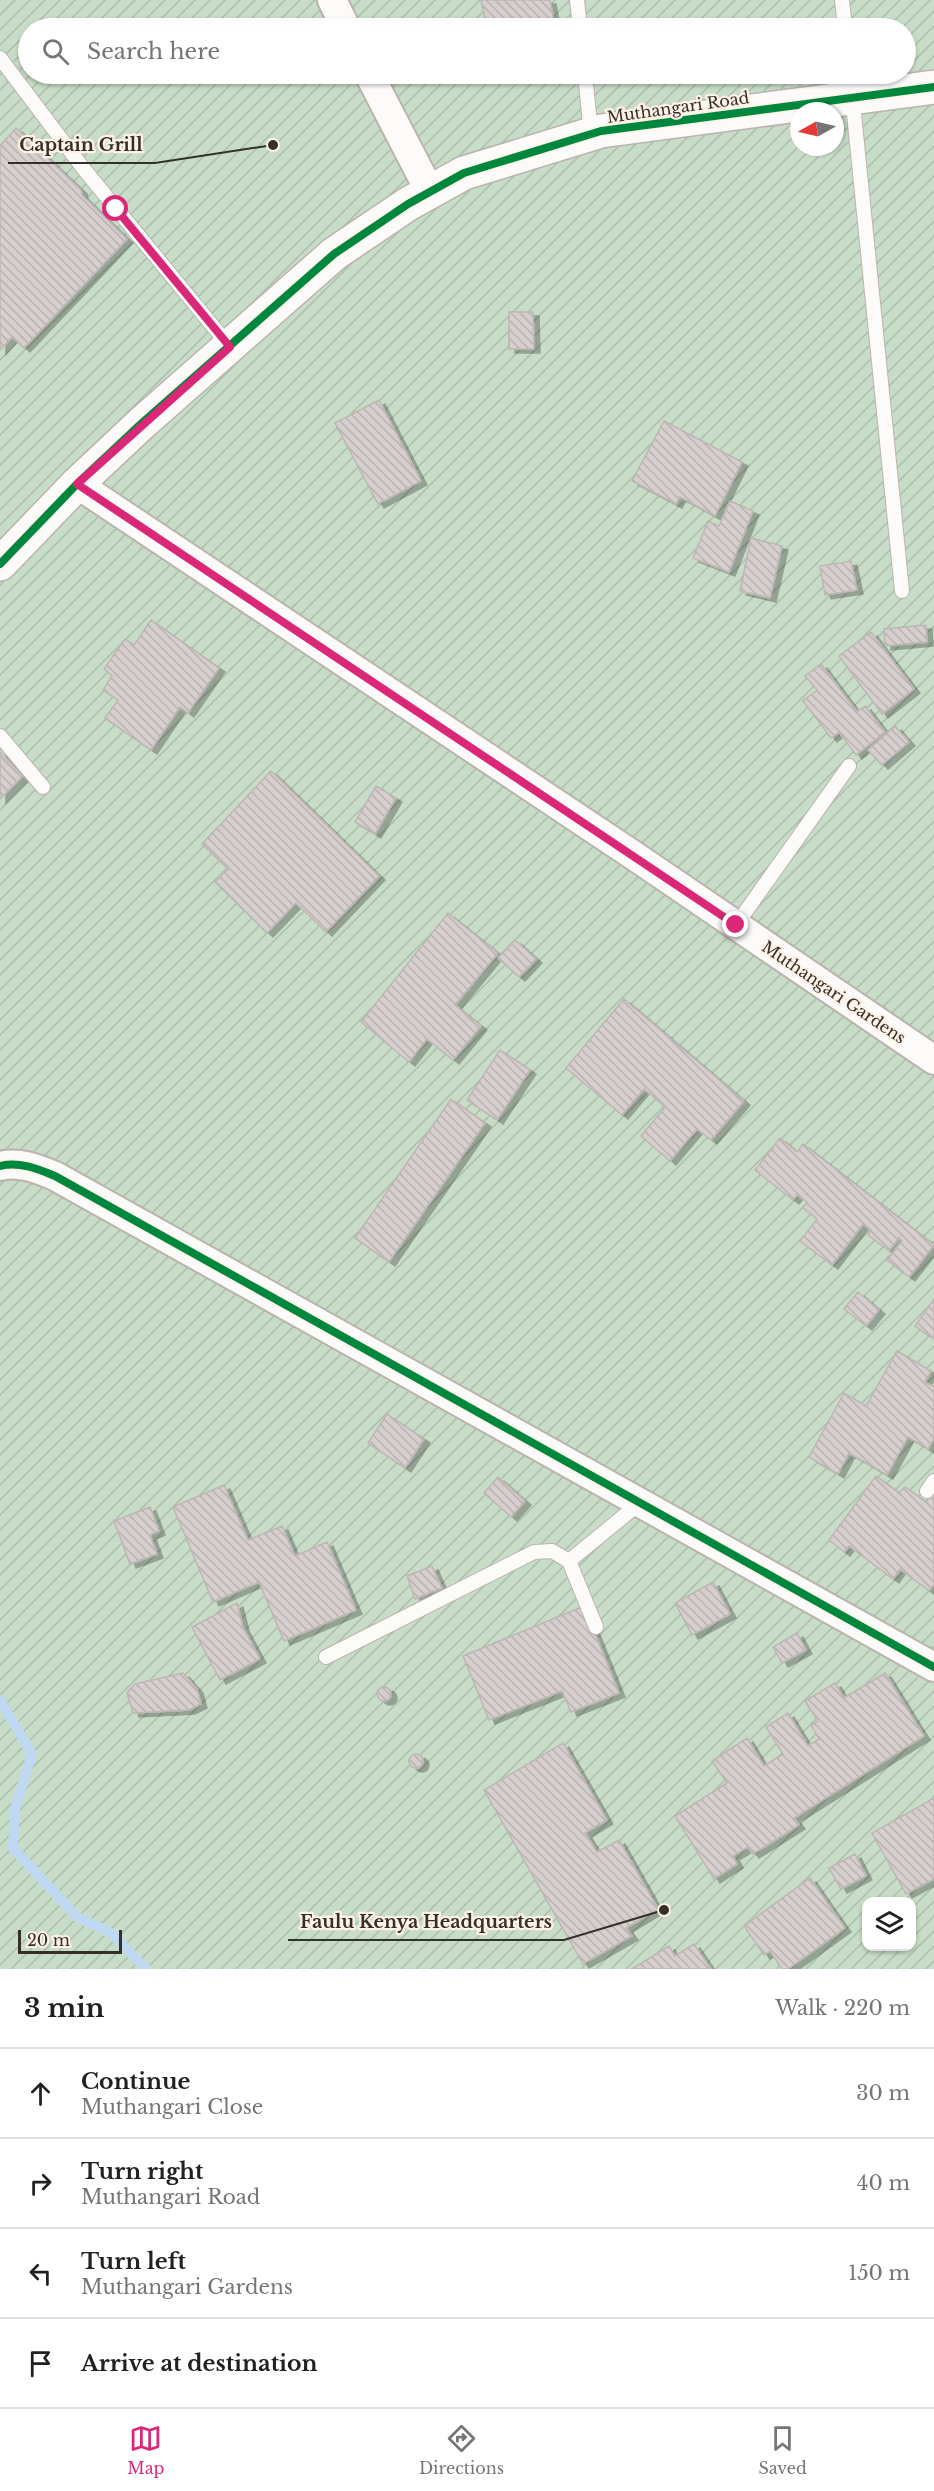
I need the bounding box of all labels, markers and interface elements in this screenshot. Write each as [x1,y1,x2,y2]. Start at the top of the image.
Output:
search box [18,18,916,84]
icon: search [39,35,72,68]
text: Search here [87,38,220,65]
street label: Muthangari Road [606,87,751,127]
north arrow [790,102,844,156]
callout: Captain Grill [8,127,155,163]
text: Captain Grill [19,134,143,156]
route start [102,195,128,221]
route end [722,911,748,937]
street label: Muthangari Gardens [758,936,910,1048]
map controls [862,1897,916,1951]
button: layers [862,1897,916,1951]
callout: Faulu Kenya Headquarters [288,1904,564,1940]
text: Faulu Kenya Headquarters [300,1911,552,1933]
scale bar [18,1927,122,1954]
text: 20 m [27,1930,70,1950]
text: 3 min [24,1992,105,2024]
text: Walk · 220 m [775,1996,910,2020]
text: Continue [81,2068,190,2095]
icon: ahead [24,2077,57,2110]
text: 30 m [856,2081,910,2105]
text: Muthangari Close [81,2095,263,2119]
text: Turn right [81,2158,203,2185]
icon: right [24,2167,57,2200]
text: 40 m [857,2171,910,2195]
text: Muthangari Road [81,2185,260,2209]
text: Turn left [81,2248,186,2275]
icon: left [24,2257,57,2290]
text: 150 m [848,2261,910,2285]
text: Muthangari Gardens [81,2275,293,2299]
icon: arrive [24,2347,57,2380]
text: Arrive at destination [81,2350,318,2377]
tab: Map [127,2422,164,2478]
tab: Directions [419,2422,504,2478]
tab: Saved [758,2422,807,2478]

